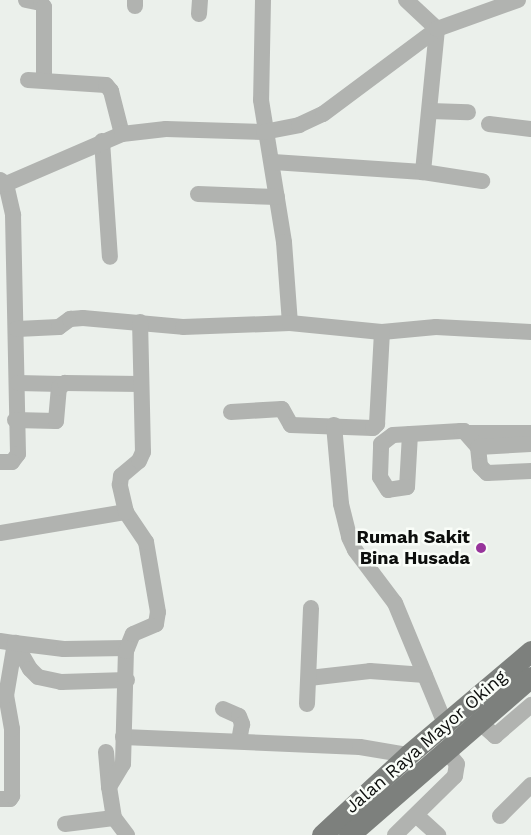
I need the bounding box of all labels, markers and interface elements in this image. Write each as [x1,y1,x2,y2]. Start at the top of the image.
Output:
place label: Rumah Sakit Bina Husada [357,527,470,570]
marker: Rumah Sakit Bina Husada [474,541,488,555]
street label: Jalan Raya Mayor Oking [341,666,511,818]

